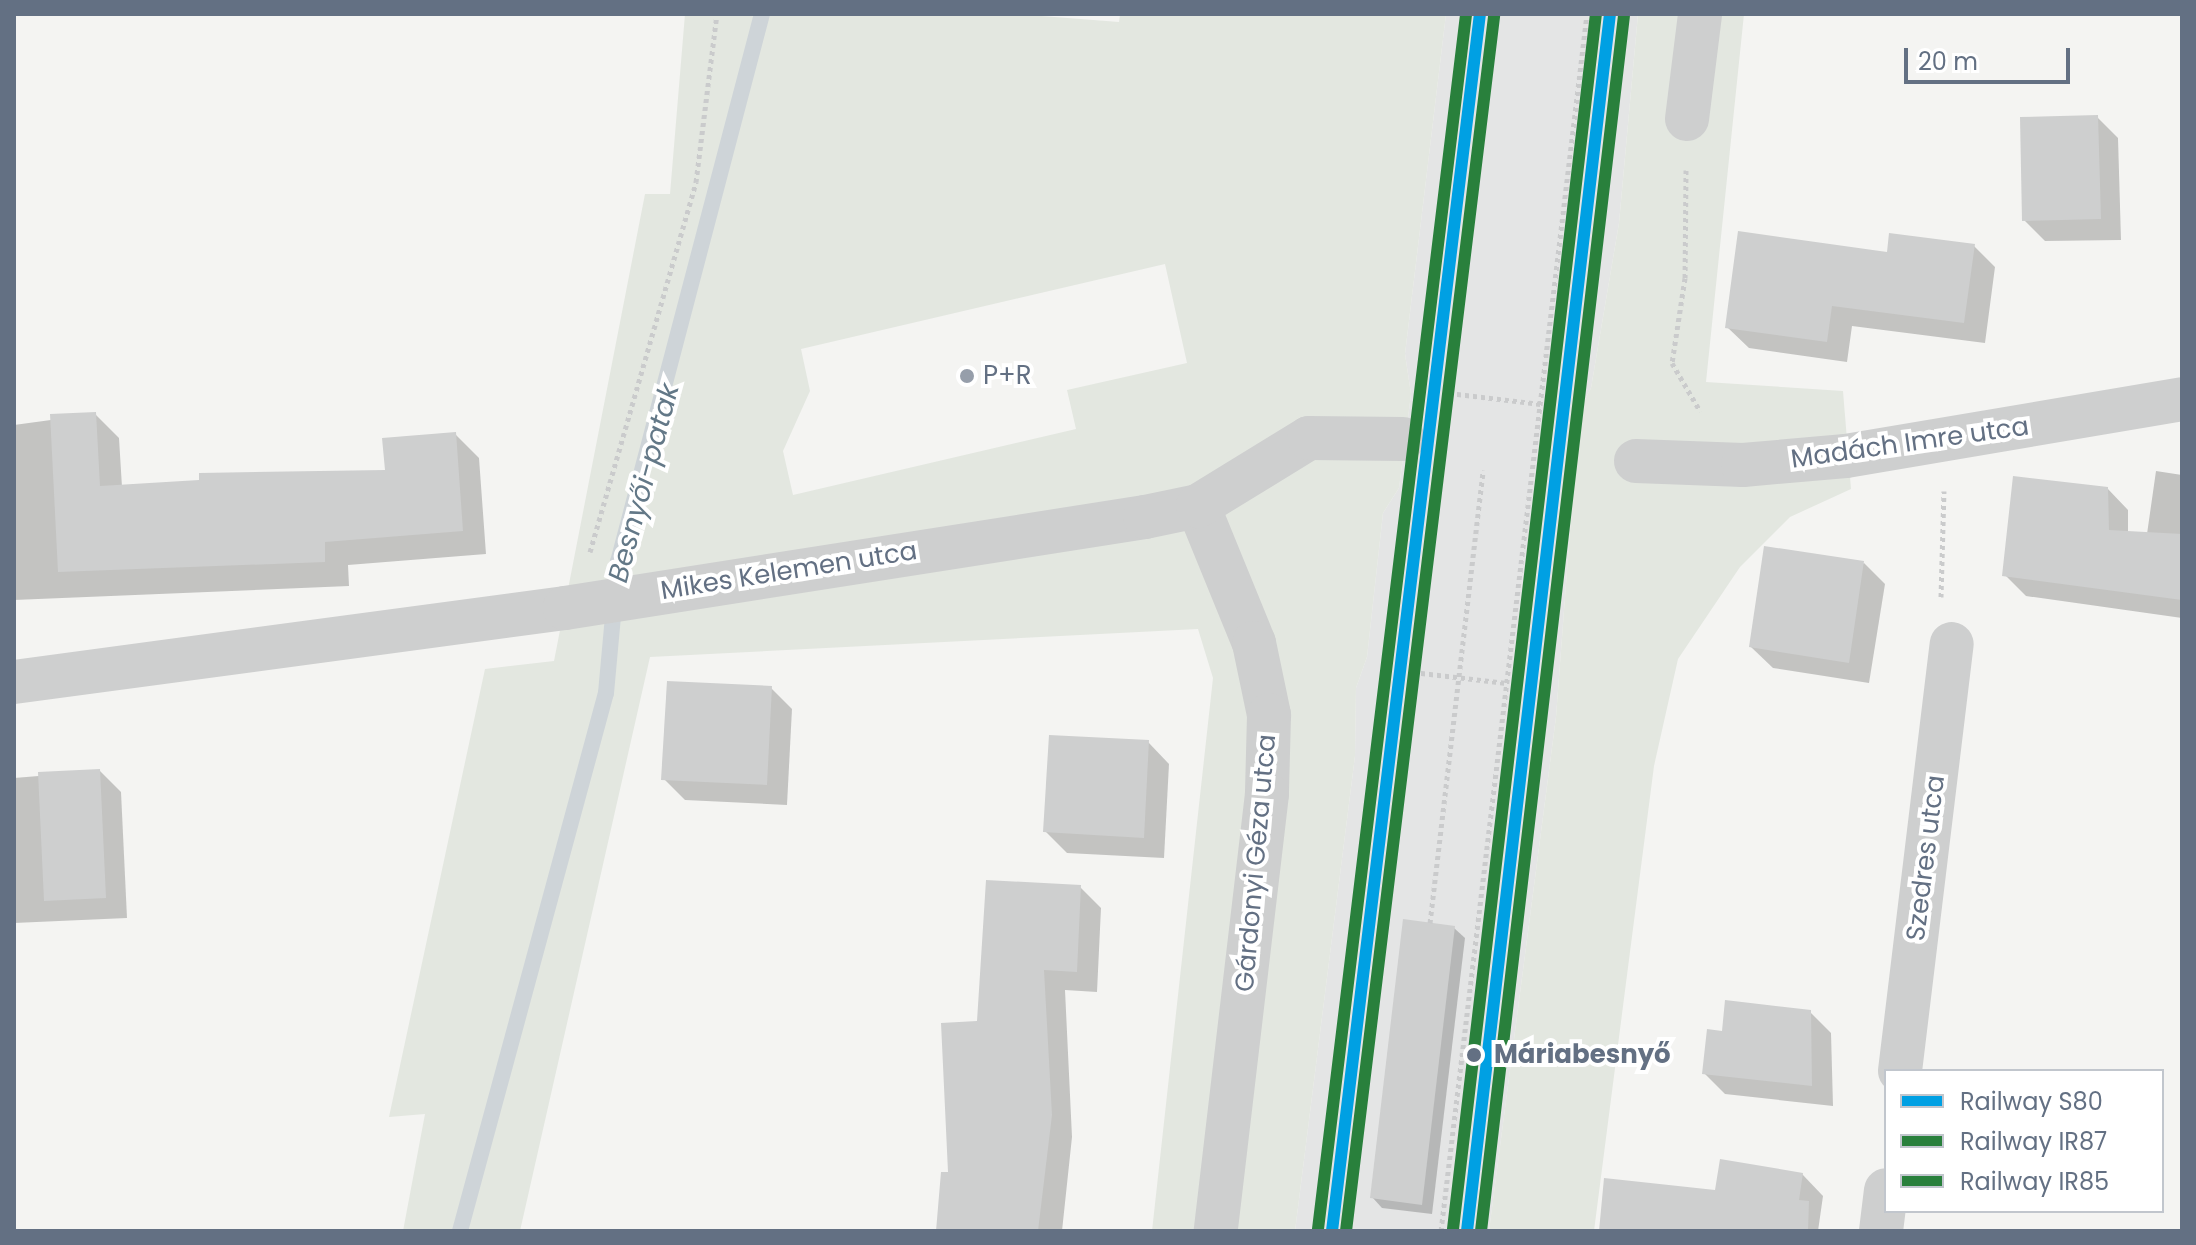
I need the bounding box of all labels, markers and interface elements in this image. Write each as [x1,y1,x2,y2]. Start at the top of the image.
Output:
scale bar [1908,32,2074,82]
text: 20 m [1918,45,1978,78]
place label: P+R [983,360,1032,392]
marker: P+R [958,367,976,385]
water label: Besnyői-patak [601,380,687,586]
street label: Madách Imre utca [1789,411,2031,475]
street label: Mikes Kelemen utca [659,535,919,607]
street label: Gárdonyi Géza utca [1229,733,1283,993]
street label: Szedres utca [1900,773,1952,943]
place label: Máriabesnyő [1494,1039,1671,1071]
marker: Máriabesnyő [1461,1042,1487,1068]
legend [1884,1069,2164,1213]
text: Railway S80 [1960,1085,2103,1118]
text: Railway IR87 [1960,1125,2107,1158]
text: Railway IR85 [1960,1165,2109,1198]

